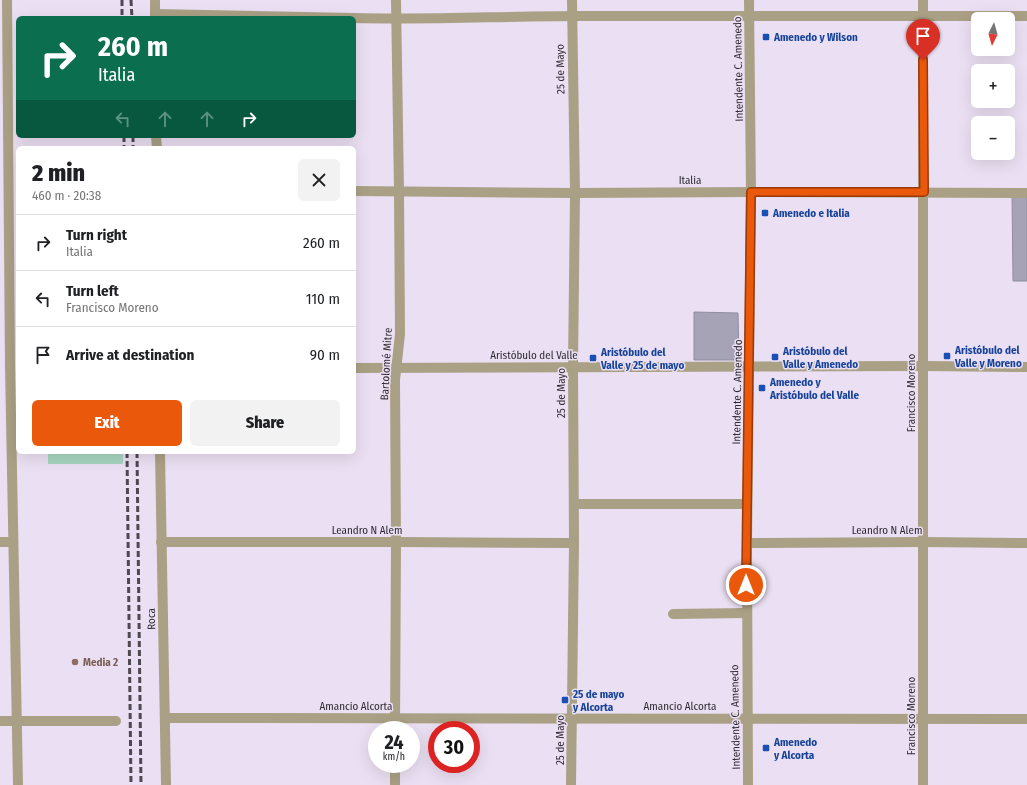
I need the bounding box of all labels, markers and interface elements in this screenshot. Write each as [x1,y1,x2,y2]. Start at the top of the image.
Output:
north arrow [971,12,1015,56]
map controls [971,12,1015,160]
street label: Intendente C. Amenedo [731,16,746,122]
pin [906,19,940,60]
icon: arrive [912,25,934,47]
text: 260 m [98,30,168,63]
place label: Amenedo y Wilson [773,31,858,44]
icon: right [32,32,84,84]
marker: Amenedo y Wilson [761,32,771,42]
street label: 25 de Mayo [554,44,567,94]
text: Italia [98,64,135,86]
button: + [971,64,1015,108]
icon: left [112,108,134,130]
icon: ahead [154,108,176,130]
icon: ahead [196,108,218,130]
icon: right [238,108,260,130]
button: − [971,116,1015,160]
text: 2 min [32,159,85,187]
button: close [298,159,340,201]
street label: Italia [679,174,701,187]
text: 460 m · 20:38 [32,188,101,203]
place label: Amenedo e Italia [772,207,850,220]
marker: Amenedo e Italia [760,208,770,218]
text: Turn right [66,226,127,244]
icon: right [32,232,54,254]
text: 260 m [303,234,340,252]
text: Italia [66,244,93,259]
text: Turn left [66,282,119,300]
icon: left [32,288,54,310]
text: 110 m [306,290,340,308]
text: Francisco Moreno [66,300,159,315]
street label: Bartolomé Mitre [378,327,395,401]
street label: Intendente C. Amenedo [730,339,745,445]
icon: arrive [32,344,54,366]
place label: Aristóbulo del Valle y Moreno [954,344,1022,370]
place label: Aristóbulo del Valle y Amenedo [782,345,858,371]
text: Arrive at destination [66,346,194,364]
text: 90 m [310,346,340,364]
place label: Aristóbulo del Valle y 25 de mayo [600,346,685,372]
street label: Aristóbulo del Valle [490,349,578,362]
marker: Aristóbulo del Valle y Moreno [942,351,952,361]
marker: Aristóbulo del Valle y Amenedo [770,352,780,362]
marker: Aristóbulo del Valle y 25 de mayo [588,353,598,363]
street label: Francisco Moreno [905,354,918,432]
street label: 25 de Mayo [555,368,568,418]
place label: Amenedo y Aristóbulo del Valle [769,376,860,402]
marker: Amenedo y Aristóbulo del Valle [757,383,767,393]
button: Exit [32,400,182,446]
button: Share [190,400,340,446]
street label: Leandro N Alem [332,524,402,537]
street label: Leandro N Alem [852,524,922,537]
position arrow [725,564,767,606]
street label: Roca [145,608,158,630]
place label: Media 2 [83,656,118,669]
marker: Media 2 [70,657,80,667]
street label: Intendente C. Amenedo [728,664,743,770]
street label: Francisco Moreno [905,677,918,755]
place label: 25 de mayo y Alcorta [572,688,624,714]
marker: 25 de mayo y Alcorta [560,695,570,705]
street label: Amancio Alcorta [320,700,392,713]
street label: Amancio Alcorta [644,700,716,713]
street label: 25 de Mayo [554,715,567,765]
speed limit sign: 30 [428,721,480,773]
text: 24 [384,730,404,754]
place label: Amenedo y Alcorta [773,736,817,762]
marker: Amenedo y Alcorta [761,743,771,753]
text: km/h [383,751,405,763]

